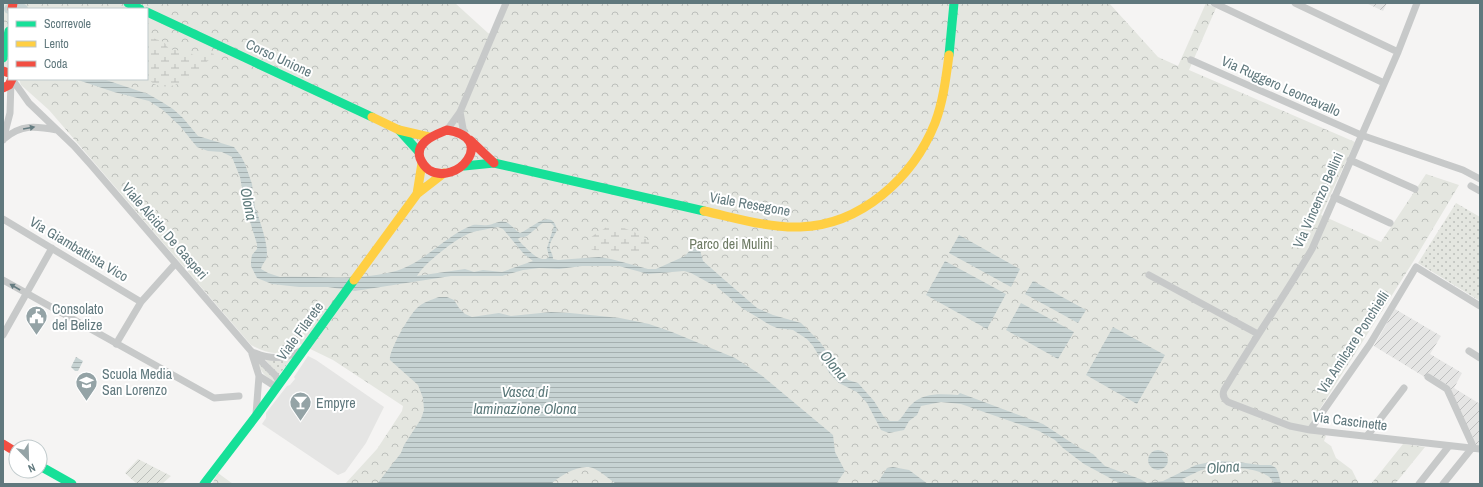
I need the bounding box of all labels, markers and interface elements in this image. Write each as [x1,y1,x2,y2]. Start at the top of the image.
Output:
legend [8,8,148,80]
text: Scorrevole [44,16,91,32]
street label: Corso Unione [243,35,315,81]
text: Lento [44,36,69,52]
street label: Via Ruggero Leoncavallo [1219,52,1343,120]
text: Coda [44,56,68,72]
one-way arrow [23,124,35,130]
street label: Via Vincenzo Bellini [1289,149,1347,251]
street label: Viale Alcide De Gasperi [118,179,212,283]
water label: Olona [235,186,263,222]
street label: Viale Resegone [708,188,792,220]
street label: Via Giambattista Vico [26,212,132,286]
park label: Parco dei Mulini [689,235,773,253]
one-way arrow [9,283,21,290]
street label: Via Amilcare Ponchielli [1313,287,1393,397]
street label: Viale Filarete [273,298,327,364]
place label: Consolato del Belize [52,300,104,334]
public building icon: Consolato del Belize [23,304,49,337]
water label: Olona [815,346,853,384]
place label: Scuola Media San Lorenzo [102,365,173,399]
school or university icon: Scuola Media San Lorenzo [73,369,99,402]
water label: Vasca di laminazione Olona [473,381,577,419]
bar icon: Empyre [287,390,313,423]
place label: Empyre [316,394,356,412]
street label: Via Cascinette [1312,407,1388,435]
north arrow [8,439,48,479]
water label: Olona [1206,455,1240,479]
text: N [26,460,38,476]

